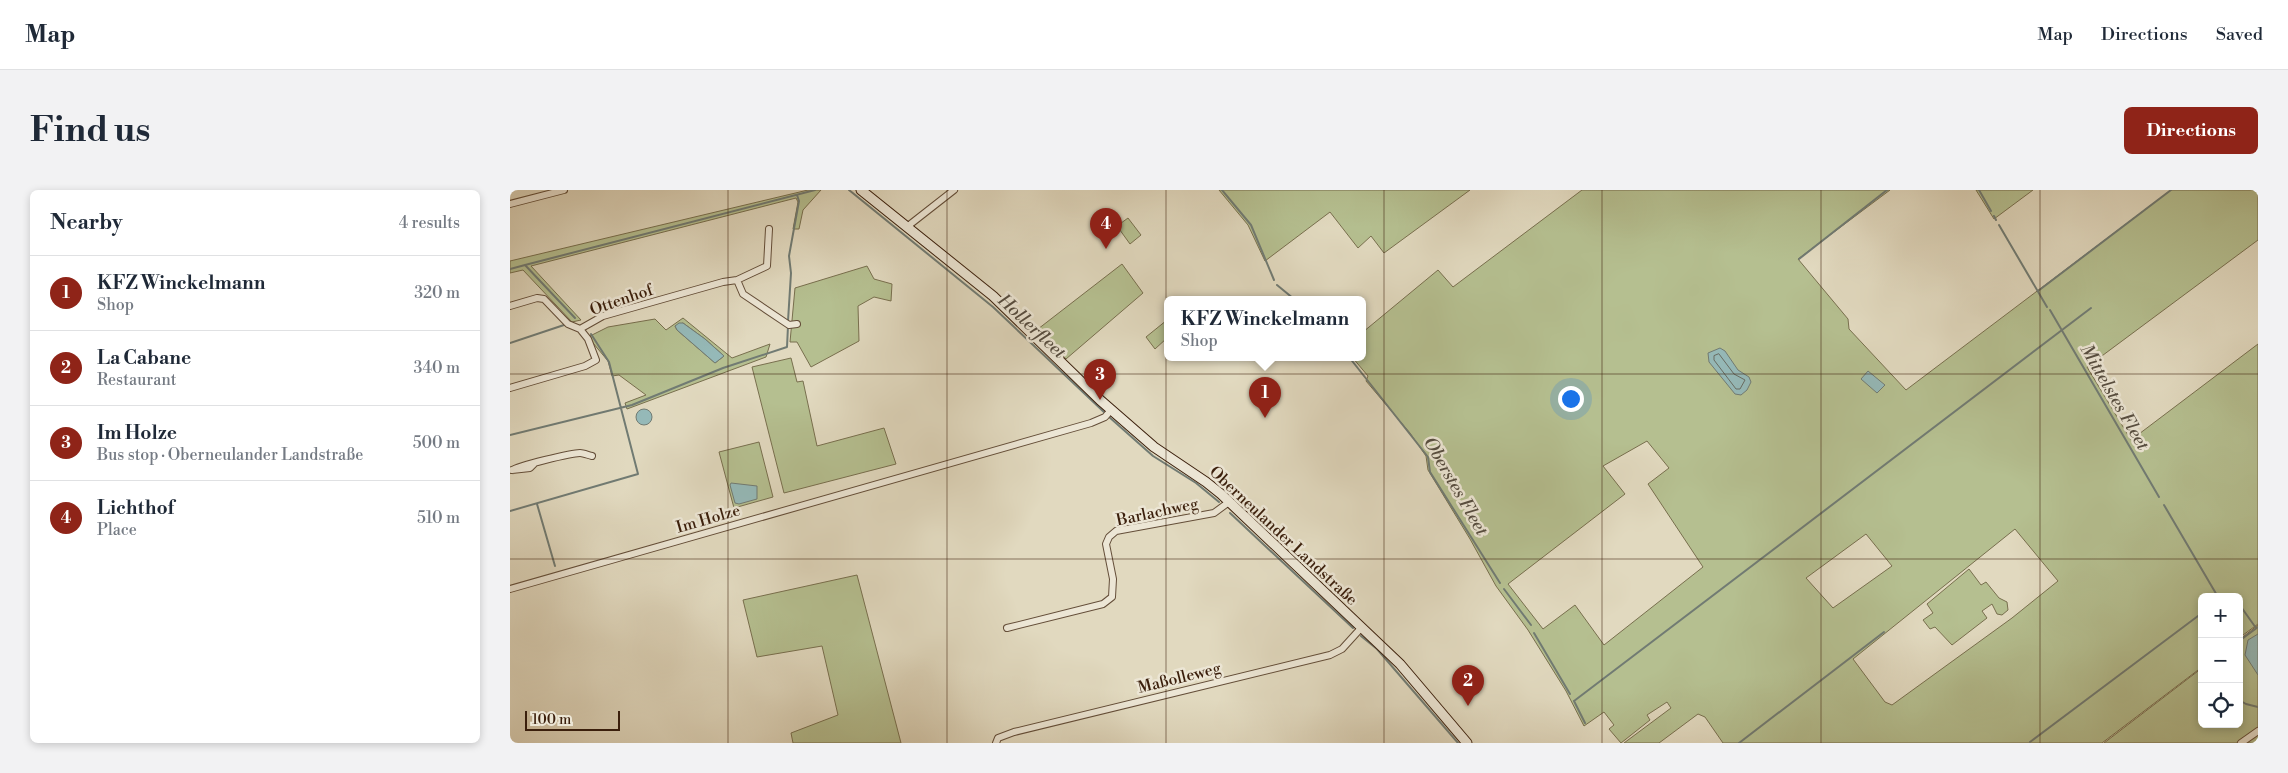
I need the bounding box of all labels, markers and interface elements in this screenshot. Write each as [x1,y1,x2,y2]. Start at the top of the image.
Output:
text: Map [25,20,75,50]
text: Map [2037,23,2073,46]
text: Directions [2101,23,2188,46]
text: Saved [2216,23,2263,46]
button: Directions [2124,107,2258,154]
text: Find us [30,109,150,152]
pin: 4 [1090,208,1122,249]
text: Nearby [50,210,123,236]
text: 4 results [399,213,460,233]
text: KFZ Winckelmann [97,271,265,295]
street label: Ottenhof [587,279,657,320]
text: 1 [62,283,70,303]
text: 320 m [414,283,460,303]
water label: Hollerfleet [992,288,1071,365]
text: Shop [97,295,134,315]
popup [1164,296,1366,361]
text: KFZ Winckelmann [1181,307,1349,331]
text: Shop [1181,331,1218,351]
water label: Mittelstes Fleet [2075,340,2155,455]
text: La Cabane [97,346,191,370]
text: 2 [61,358,71,378]
text: 340 m [413,358,460,378]
pin: 3 [1084,359,1116,400]
text: Restaurant [97,370,176,390]
pin: 1 [1249,377,1281,418]
your location [1558,386,1584,412]
text: Im Holze [97,421,177,445]
text: 3 [61,433,71,453]
text: 500 m [413,433,460,453]
water label: Oberstes Fleet [1418,433,1494,541]
text: Bus stop · Oberneulander Landstraße [97,445,363,465]
street label: Oberneulander Landstraße [1205,462,1362,610]
street label: Barlachweg [1113,493,1201,531]
text: Lichthof [97,496,174,520]
street label: Im Holze [674,500,743,538]
text: 4 [61,508,71,528]
text: 510 m [417,508,460,528]
text: Place [97,520,137,540]
map controls [2198,593,2243,728]
button: + [2198,593,2243,638]
button: − [2198,638,2243,683]
street label: Maßolleweg [1136,658,1224,698]
pin: 2 [1452,665,1484,706]
button: locate [2198,683,2243,728]
scale bar [525,708,620,731]
text: 100 m [532,711,571,729]

